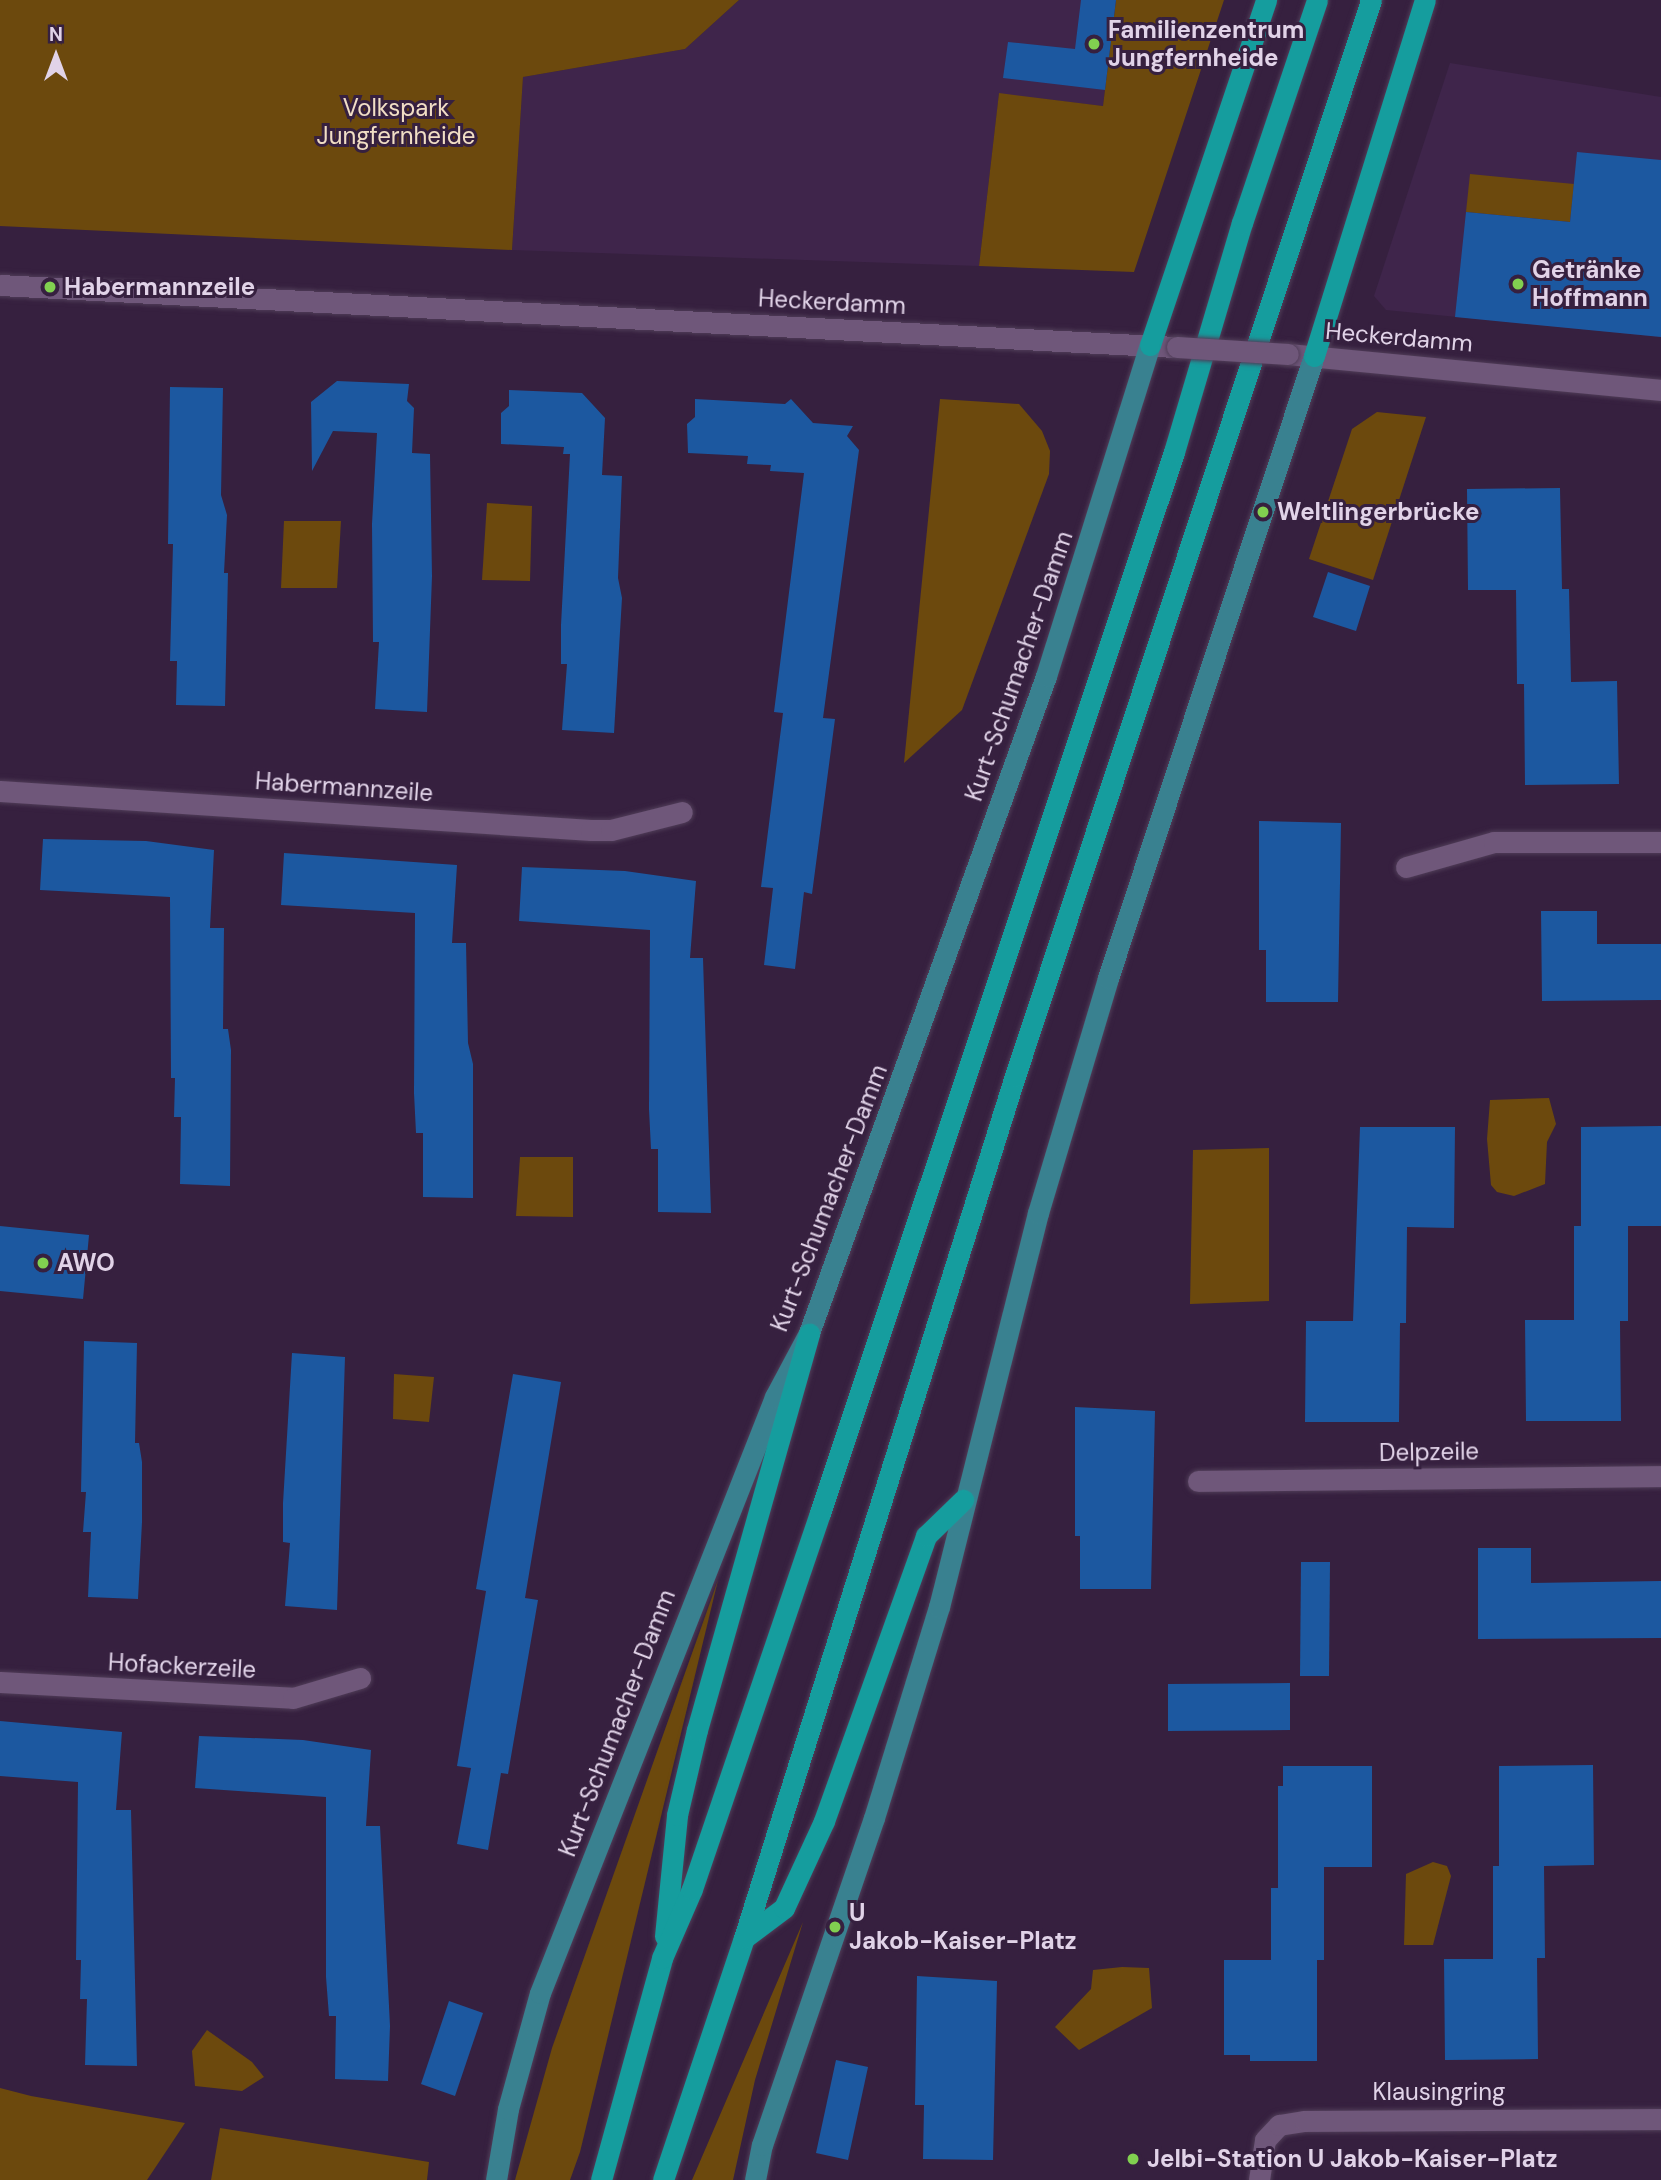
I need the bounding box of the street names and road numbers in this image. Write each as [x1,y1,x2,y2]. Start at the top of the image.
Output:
street label: Heckerdamm [757,284,907,320]
street label: Heckerdamm [1324,316,1474,358]
street label: Kurt-Schumacher-Damm [959,527,1079,805]
street label: Habermannzeile [254,766,434,808]
street label: Kurt-Schumacher-Damm [765,1060,893,1336]
street label: Delpzeile [1379,1437,1479,1467]
street label: Kurt-Schumacher-Damm [553,1585,681,1861]
street label: Hofackerzeile [107,1648,257,1684]
street label: Klausingring [1373,2078,1505,2106]

